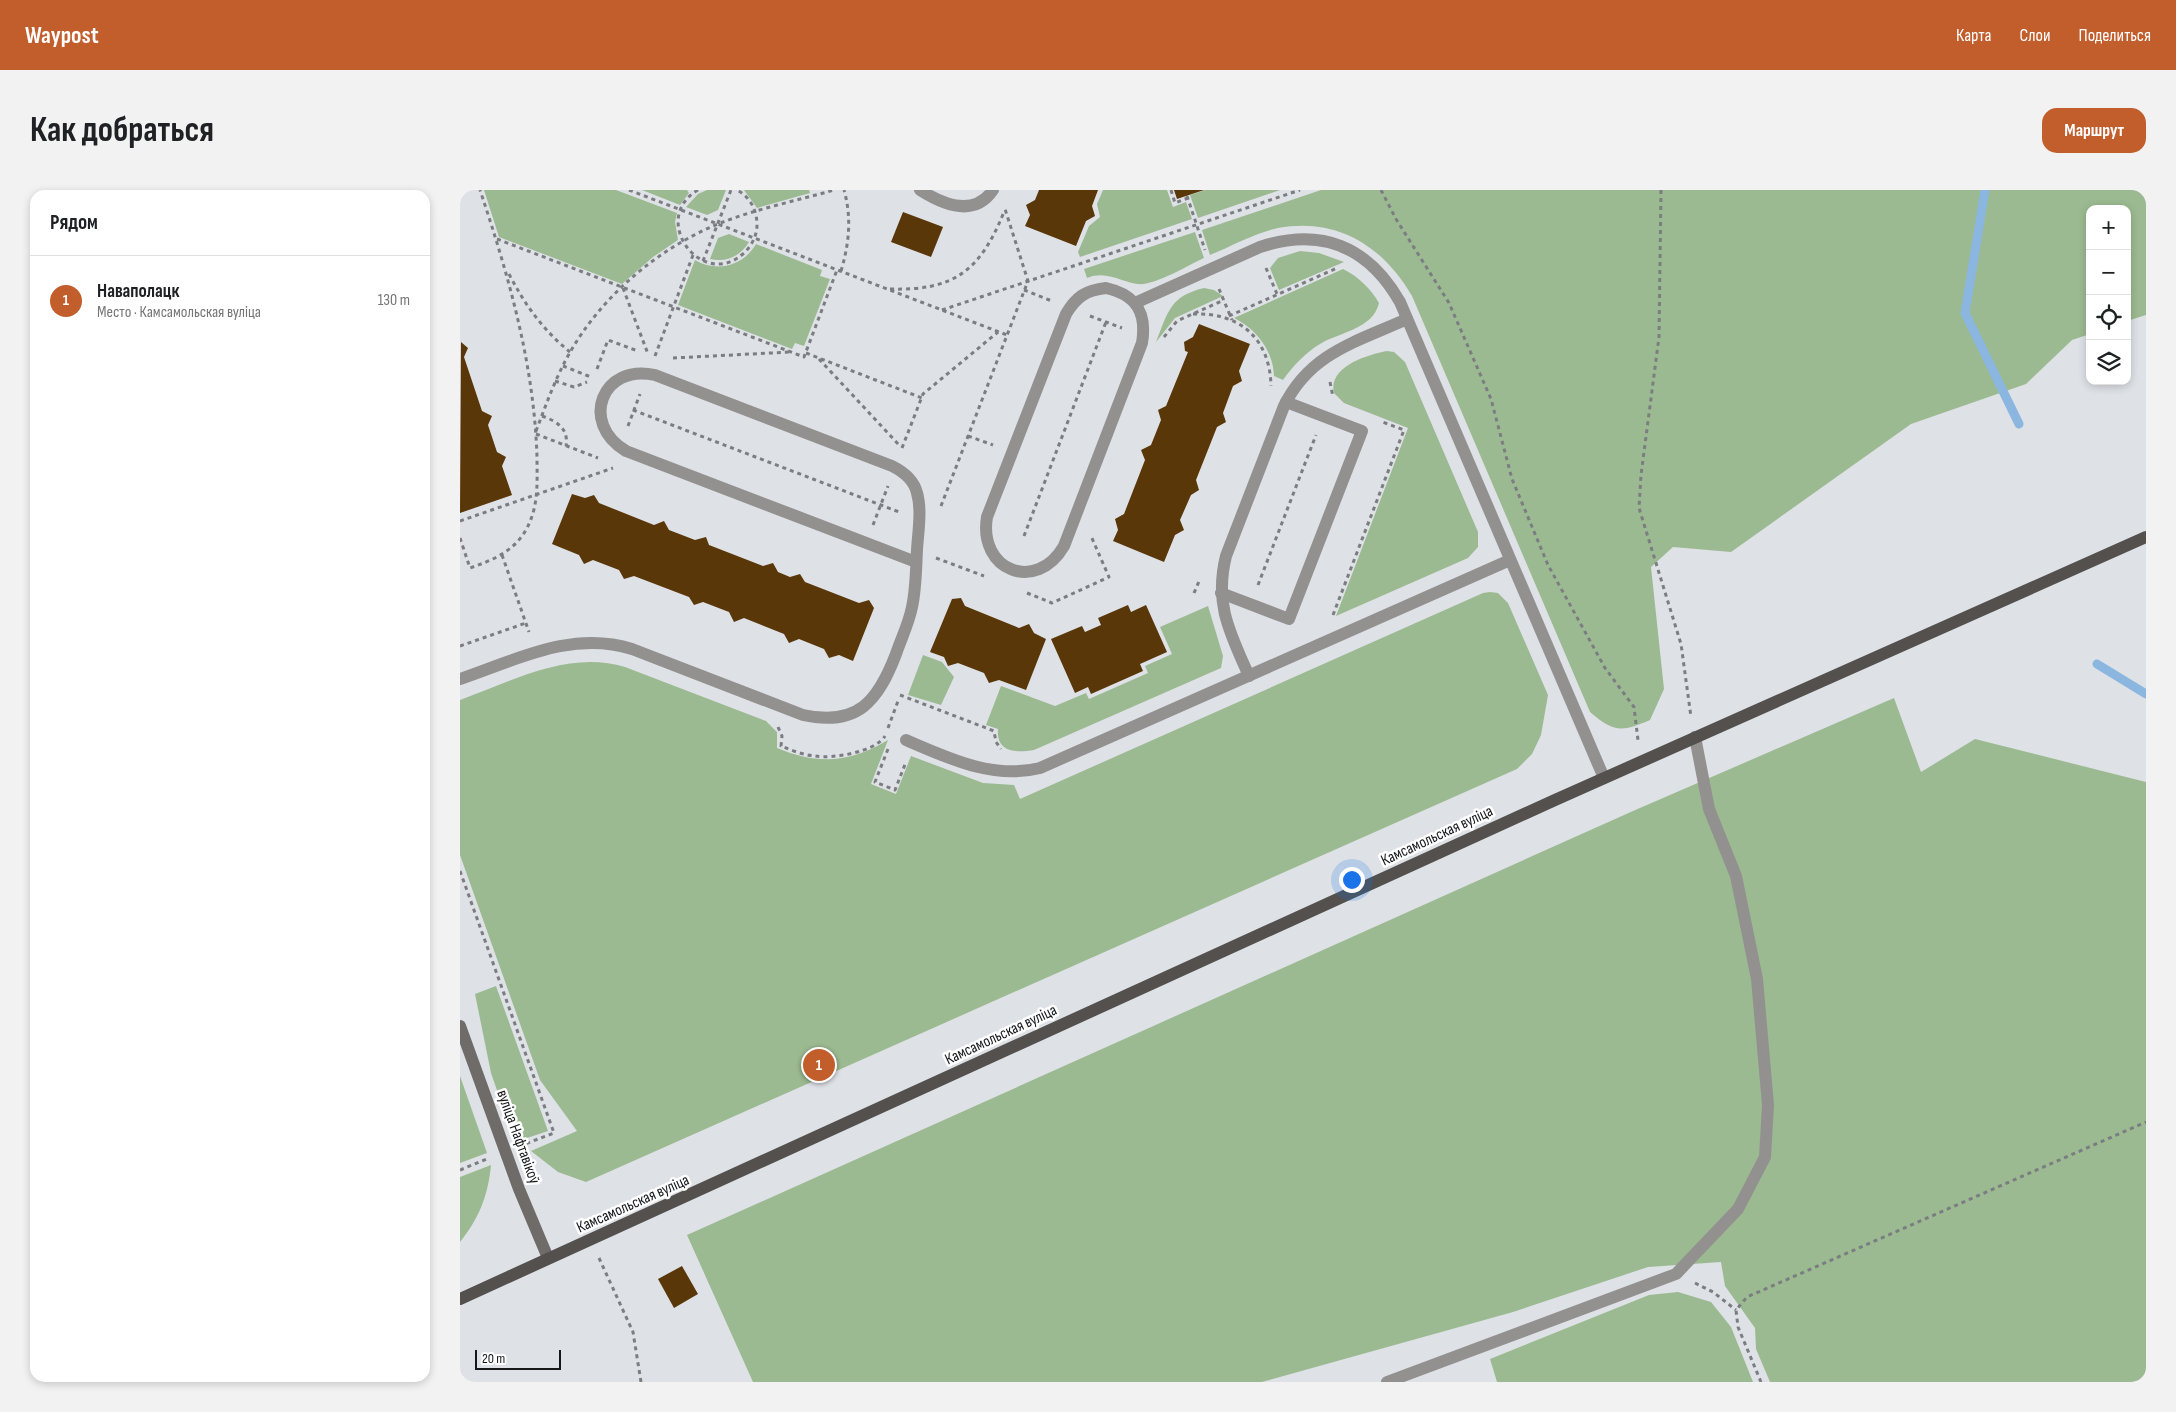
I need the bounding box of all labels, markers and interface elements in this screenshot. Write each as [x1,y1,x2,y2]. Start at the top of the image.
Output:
text: Waypost [25,21,99,50]
text: Карта [1956,25,1992,46]
text: Слои [2020,25,2051,46]
text: Поделиться [2079,25,2151,46]
button: Маршрут [2042,108,2146,153]
text: Как добраться [30,109,214,152]
map controls [2086,205,2131,385]
button: + [2086,205,2131,250]
text: Рядом [50,210,98,235]
button: − [2086,250,2131,295]
text: Наваполацк [97,280,179,303]
text: 1 [63,291,69,310]
text: 130 m [378,291,410,310]
button: locate [2086,295,2131,340]
text: Место · Камсамольская вуліца [97,303,261,322]
button: layers [2086,340,2131,385]
street label: Камсамольская вуліца [1378,802,1496,870]
your location [1339,867,1365,893]
street label: Камсамольская вуліца [942,1001,1060,1069]
pin: 1 [803,1046,835,1084]
street label: вуліца Нафтавікоў [492,1087,544,1187]
street label: Камсамольская вуліца [574,1171,692,1237]
scale bar [475,1347,561,1370]
text: 20 m [482,1350,505,1367]

